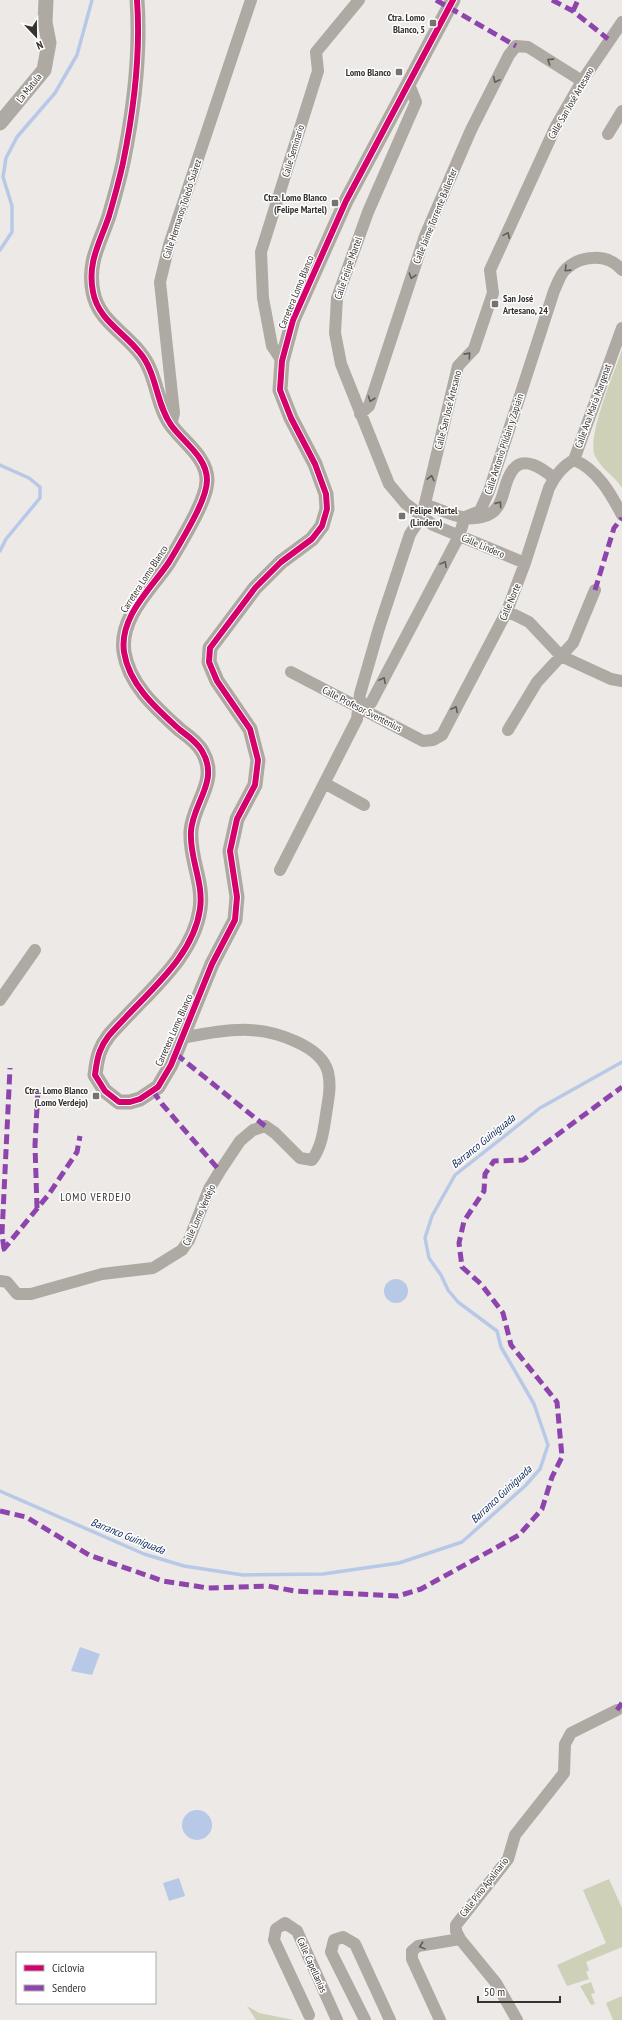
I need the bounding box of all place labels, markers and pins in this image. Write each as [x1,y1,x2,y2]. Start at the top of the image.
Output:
place label: Ctra. Lomo Blanco, 5 [388,11,426,36]
marker: Ctra. Lomo Blanco, 5 [428,18,438,28]
place label: Lomo Blanco [346,66,392,79]
marker: Lomo Blanco [394,67,404,77]
place label: Ctra. Lomo Blanco (Felipe Martel) [264,191,328,216]
marker: Ctra. Lomo Blanco (Felipe Martel) [330,198,340,208]
place label: San José Artesano, 24 [502,292,548,317]
marker: San José Artesano, 24 [490,299,500,309]
place label: Felipe Martel (Lindero) [410,504,458,529]
marker: Felipe Martel (Lindero) [397,511,407,521]
place label: Ctra. Lomo Blanco (Lomo Verdejo) [25,1084,89,1109]
marker: Ctra. Lomo Blanco (Lomo Verdejo) [91,1091,101,1101]

